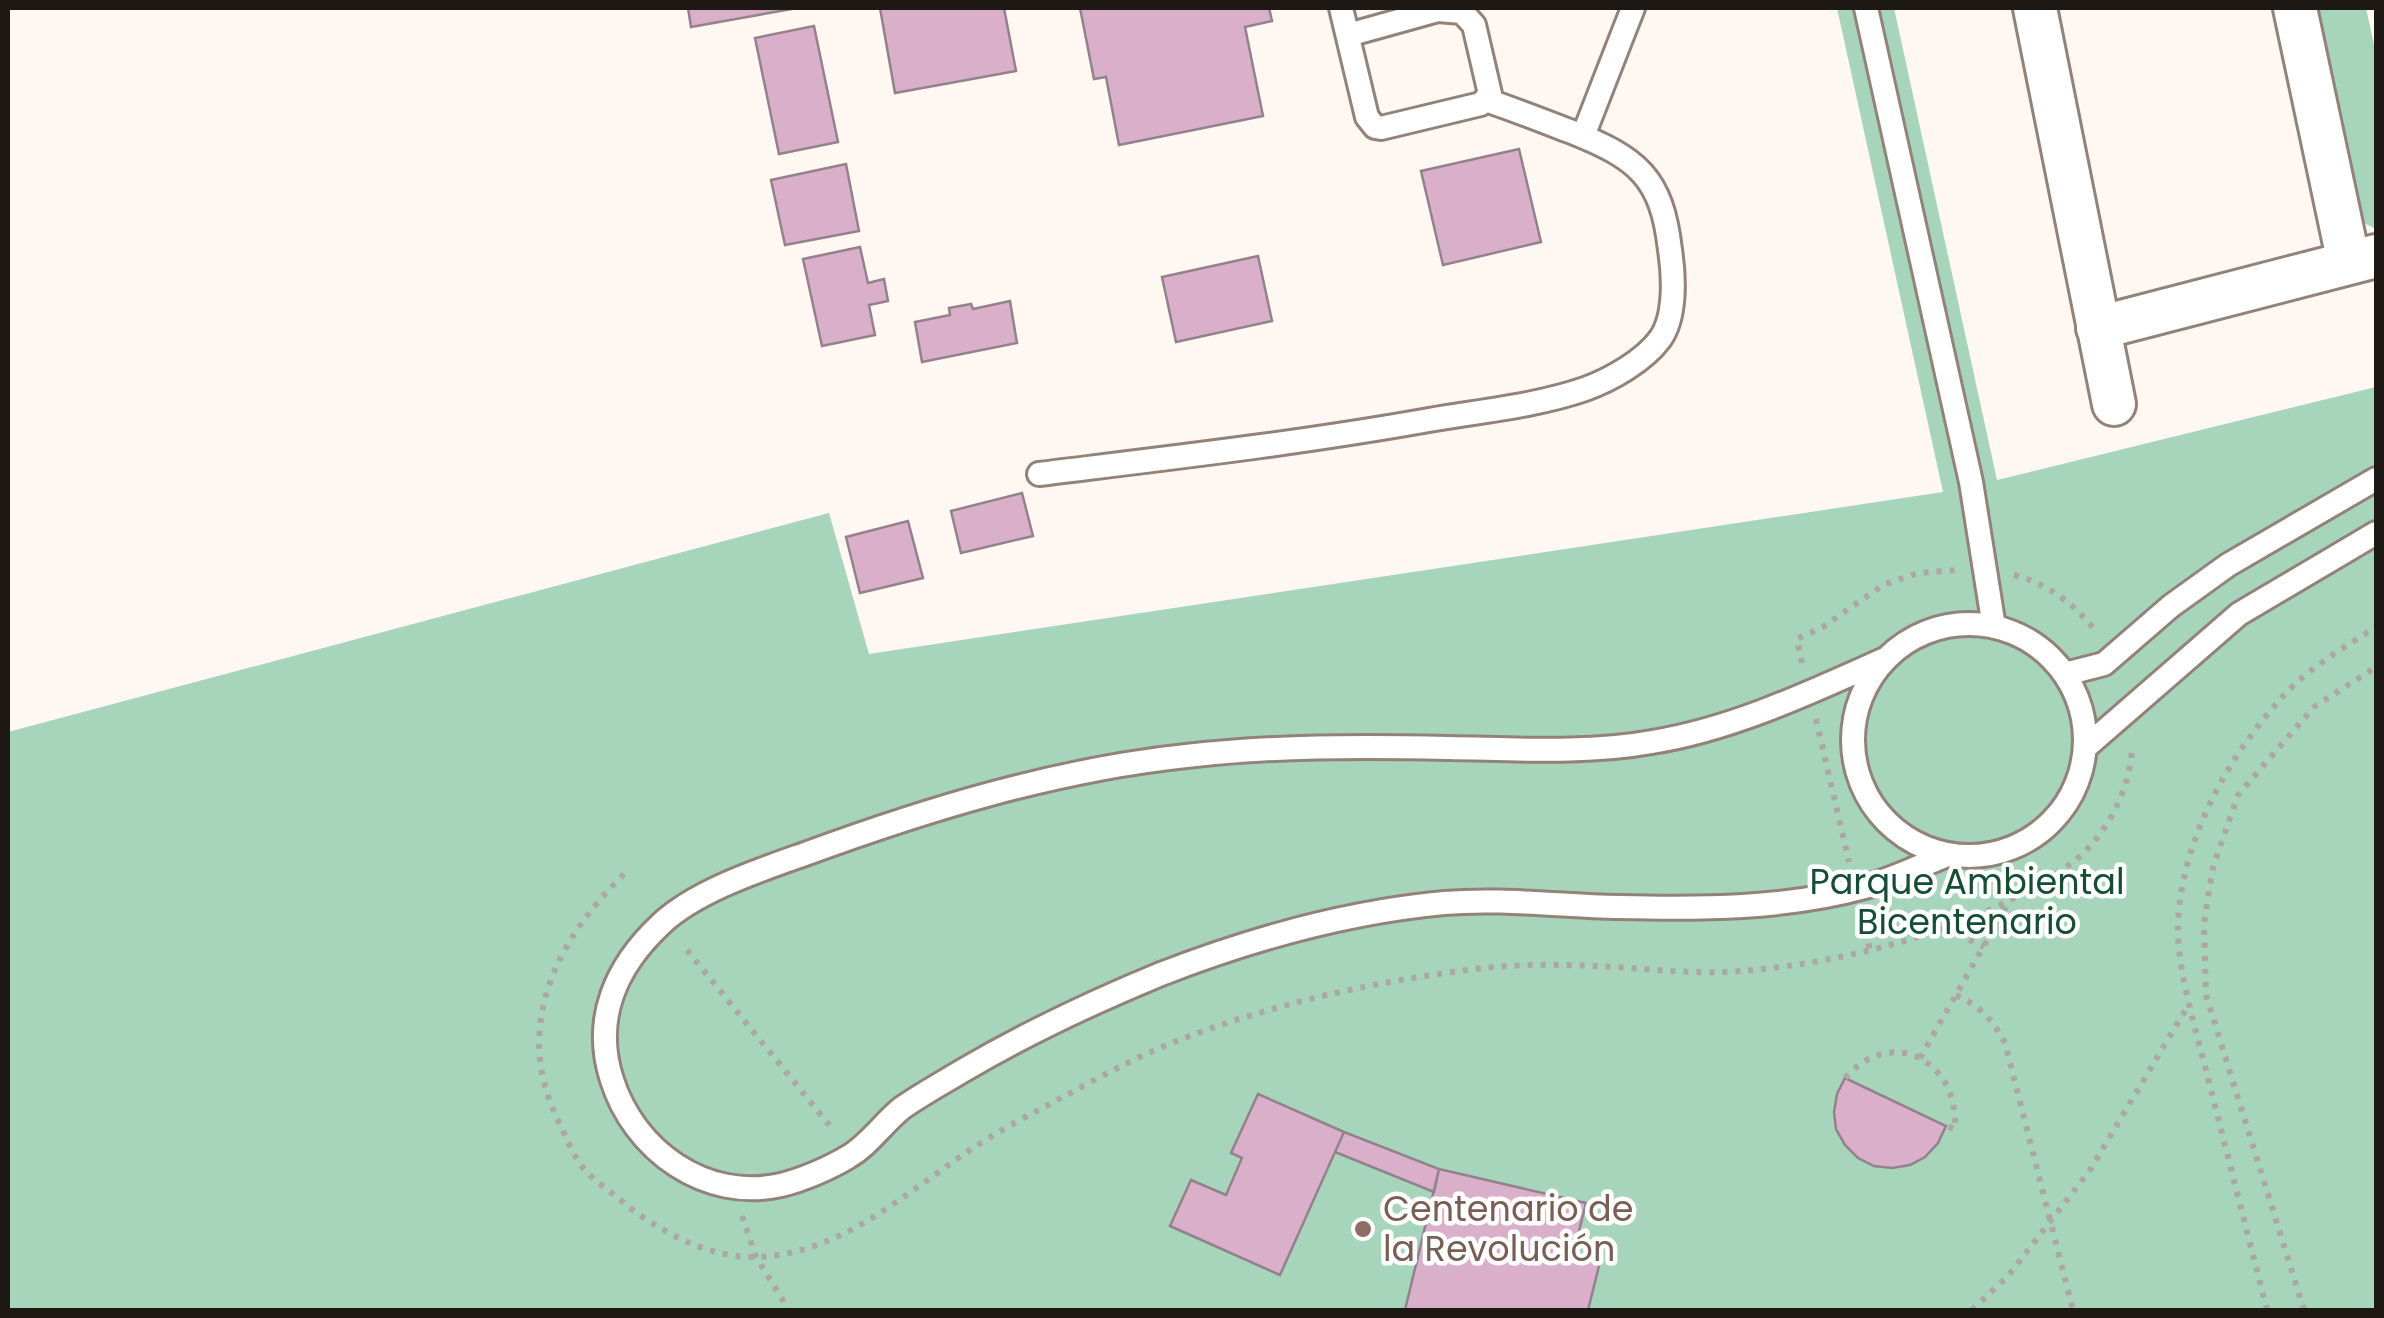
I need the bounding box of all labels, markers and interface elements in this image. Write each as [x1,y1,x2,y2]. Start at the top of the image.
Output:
park label: Parque Ambiental Bicentenario [1809,857,2125,946]
place label: Centenario de la Revolución [1383,1184,1633,1273]
marker: Centenario de la Revolución [1352,1218,1374,1240]

